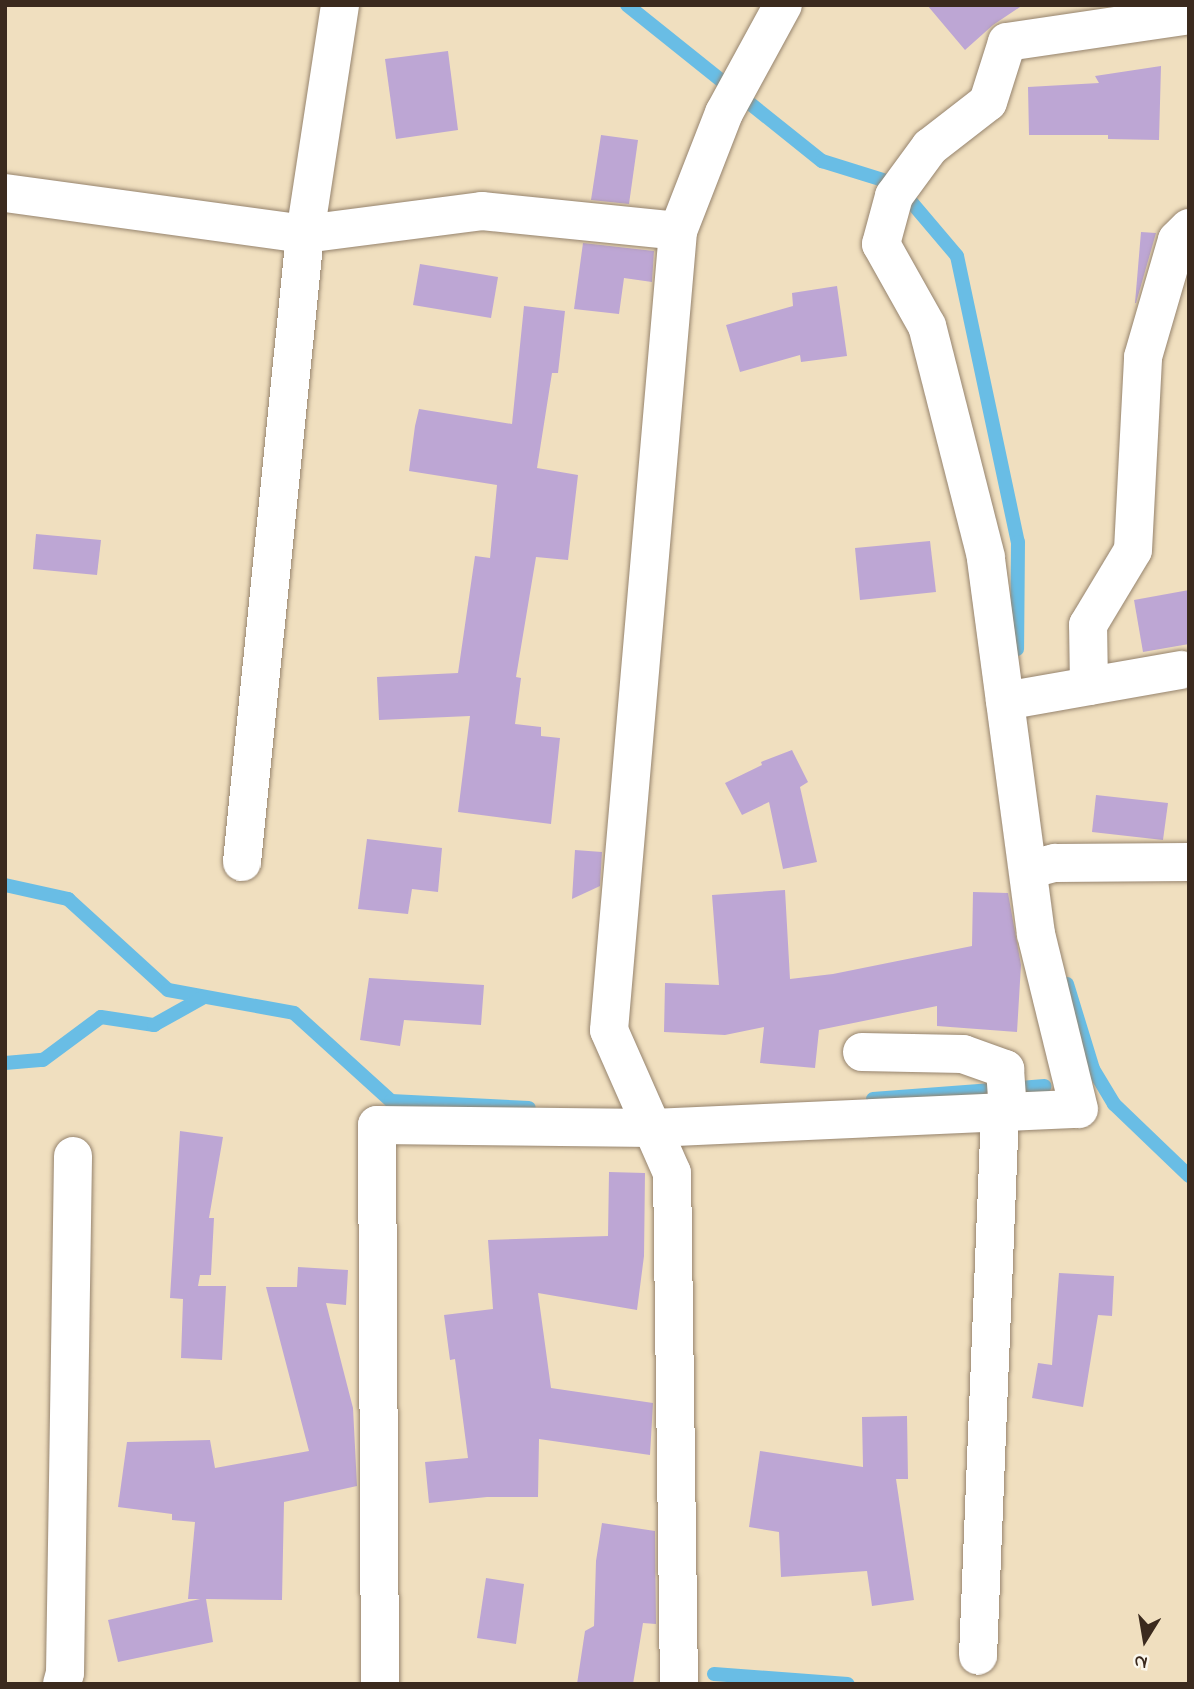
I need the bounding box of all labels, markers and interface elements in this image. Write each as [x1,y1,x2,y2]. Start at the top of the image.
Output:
north arrow [1110,1605,1180,1675]
text: N [1132,1647,1150,1676]

